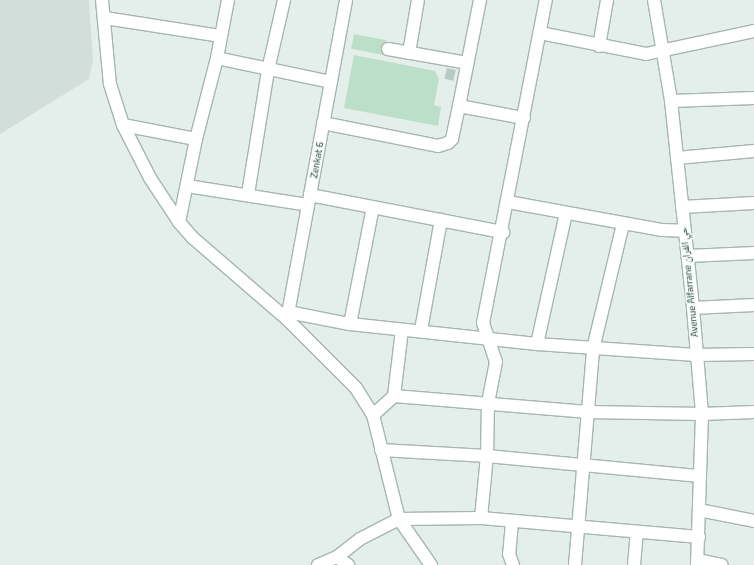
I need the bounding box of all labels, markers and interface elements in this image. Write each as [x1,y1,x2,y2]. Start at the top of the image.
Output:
street label: Zenkat 6 [308,141,326,179]
street label: Avenue Alfarrane حي الفران [677,226,701,338]

